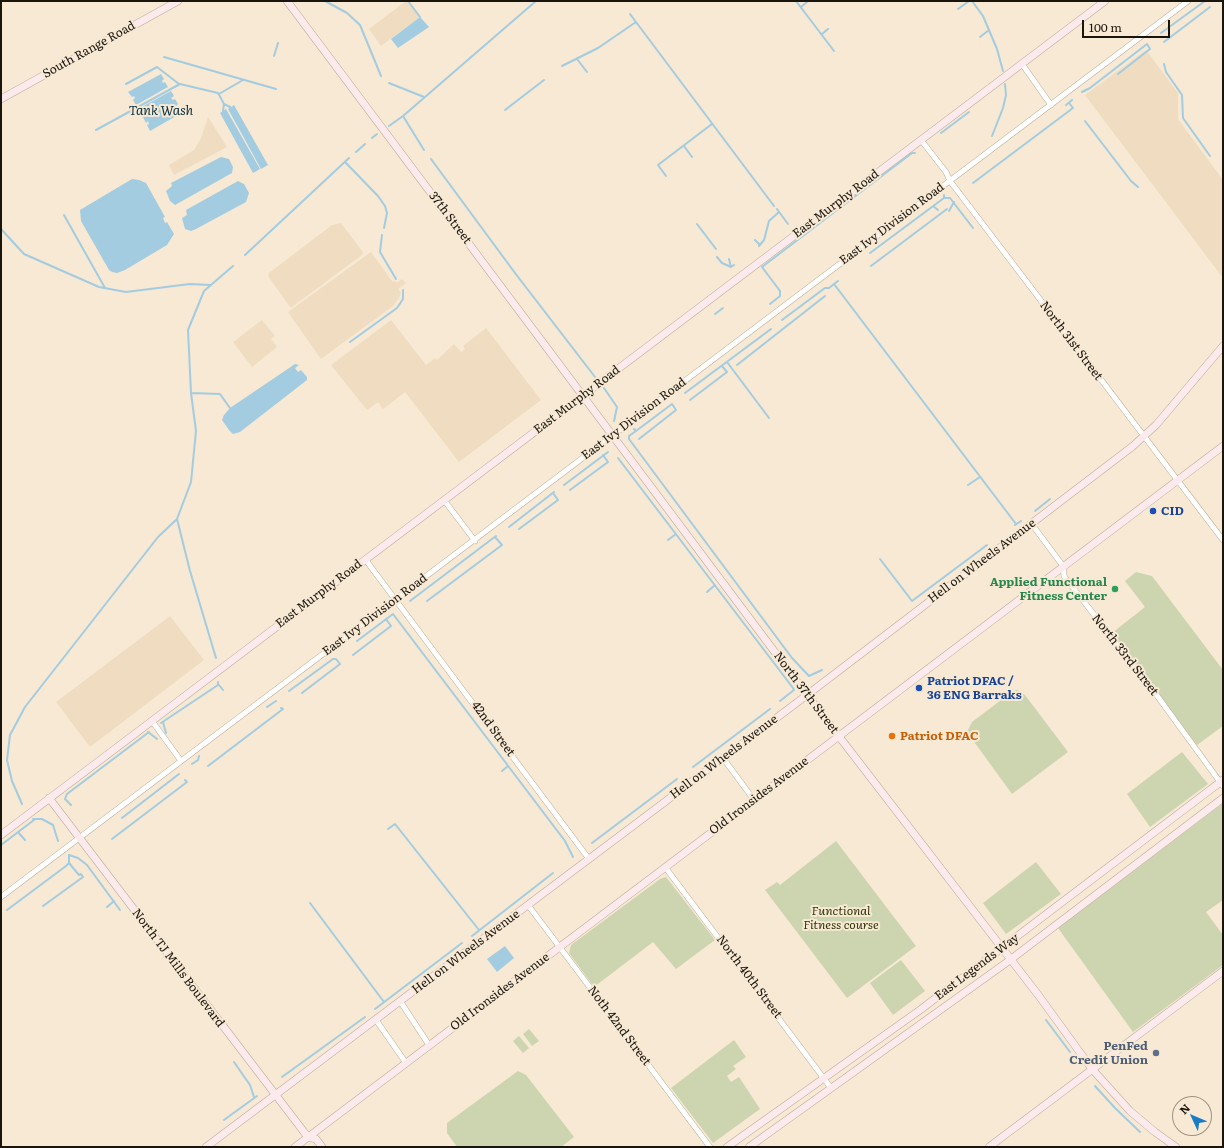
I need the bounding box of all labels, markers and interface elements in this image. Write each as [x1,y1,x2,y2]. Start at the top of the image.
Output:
scale bar [1084,12,1172,38]
text: 100 m [1089,18,1122,36]
street label: South Range Road [40,19,138,81]
water label: Tank Wash [129,103,193,119]
street label: East Murphy Road [790,167,882,241]
street label: East Ivy Division Road [837,180,947,268]
street label: 37th Street [426,189,474,247]
street label: North 31st Street [1037,299,1105,383]
street label: East Murphy Road [531,363,623,437]
street label: East Ivy Division Road [579,375,689,463]
place label: CID [1161,504,1184,518]
marker: CID [1148,506,1158,516]
street label: Hell on Wheels Avenue [925,516,1039,606]
street label: East Murphy Road [273,557,365,631]
street label: East Ivy Division Road [320,571,430,659]
place label: Applied Functional Fitness Center [990,575,1107,603]
marker: Applied Functional Fitness Center [1110,584,1120,594]
street label: North 33rd Street [1089,611,1161,699]
street label: North 37th Street [770,649,842,737]
place label: Patriot DFAC / 36 ENG Barraks [927,674,1022,702]
marker: Patriot DFAC / 36 ENG Barraks [914,683,924,693]
street label: 42nd Street [468,699,518,759]
street label: Hell on Wheels Avenue [667,712,781,802]
place label: Patriot DFAC [900,729,979,743]
marker: Patriot DFAC [887,731,897,741]
street label: Old Ironsides Avenue [707,754,811,838]
park label: Functional Fitness course [803,904,879,932]
street label: North TJ Mills Boulevard [129,906,227,1030]
street label: Hell on Wheels Avenue [409,907,523,997]
street label: East Legends Way [932,931,1022,1003]
street label: North 40th Street [713,933,785,1021]
street label: Old Ironsides Avenue [448,950,552,1034]
street label: Noth 42nd Street [584,983,654,1069]
place label: PenFed Credit Union [1069,1039,1148,1067]
marker: PenFed Credit Union [1151,1048,1161,1058]
north arrow [1172,1096,1212,1136]
text: N [1175,1099,1193,1117]

